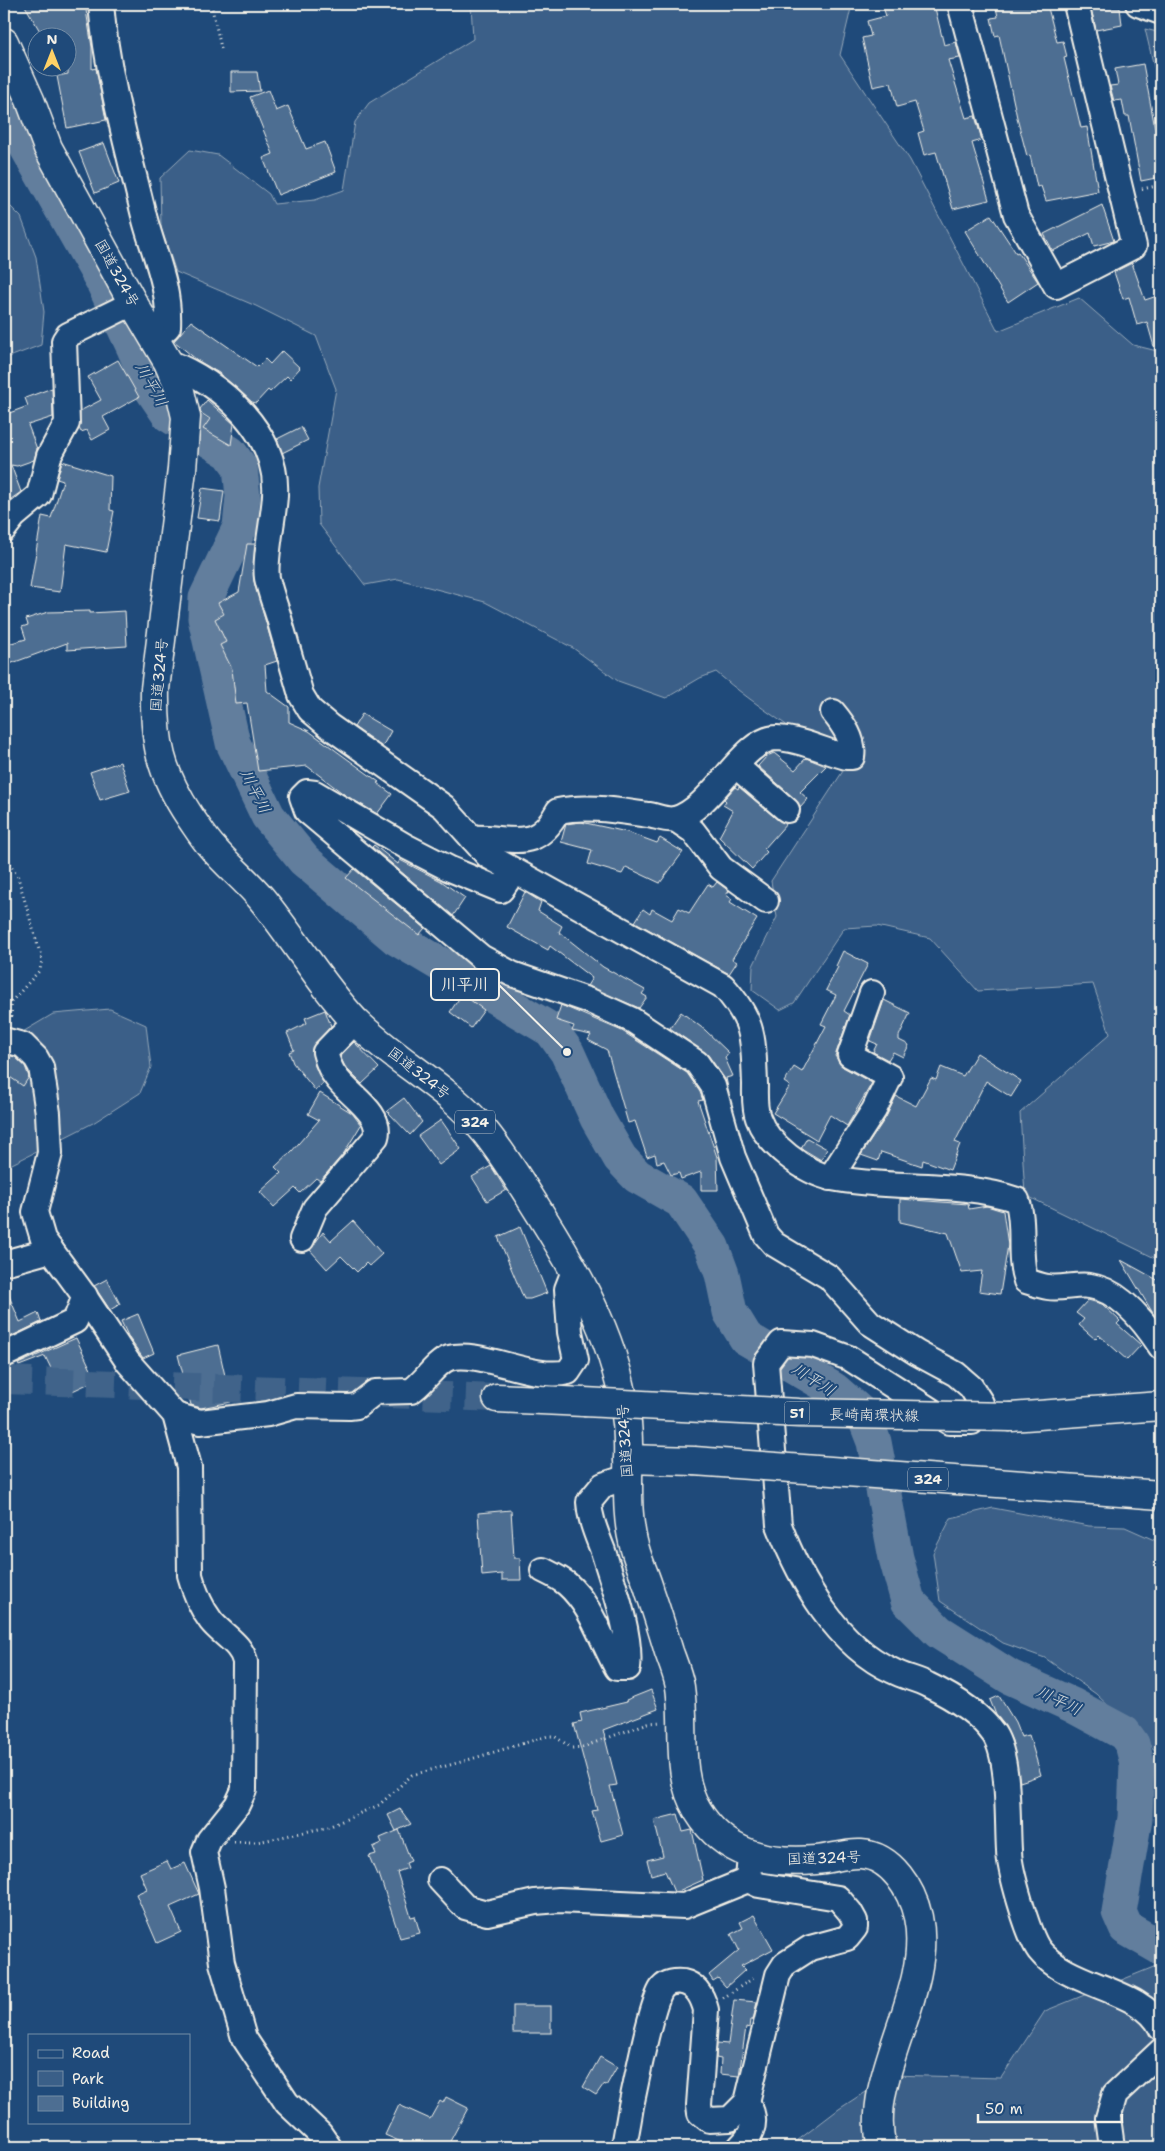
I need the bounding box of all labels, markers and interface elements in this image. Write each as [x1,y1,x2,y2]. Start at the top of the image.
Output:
north arrow [28,28,78,78]
text: N [46,30,58,48]
street label: 国道324号 [90,236,144,310]
water label: 川平川 [131,358,172,410]
street label: 国道324号 [146,637,172,713]
water label: 川平川 [235,765,276,817]
callout: 川平川 [431,969,499,1000]
text: 川平川 [441,974,489,995]
street label: 国道324号 [383,1042,455,1104]
road number: 324 [455,1110,495,1134]
water label: 川平川 [788,1358,840,1401]
road number: 51 [784,1402,810,1425]
street label: 国道324号 [612,1403,638,1479]
street label: 長崎南環状線 [829,1404,919,1426]
road number: 324 [908,1468,948,1490]
water label: 川平川 [1033,1681,1085,1720]
street label: 国道324号 [786,1847,862,1869]
legend [28,2034,190,2124]
text: Road [72,2043,110,2063]
text: Park [72,2069,104,2089]
scale bar [978,2091,1121,2123]
text: Building [72,2093,129,2113]
text: 50 m [985,2099,1023,2119]

